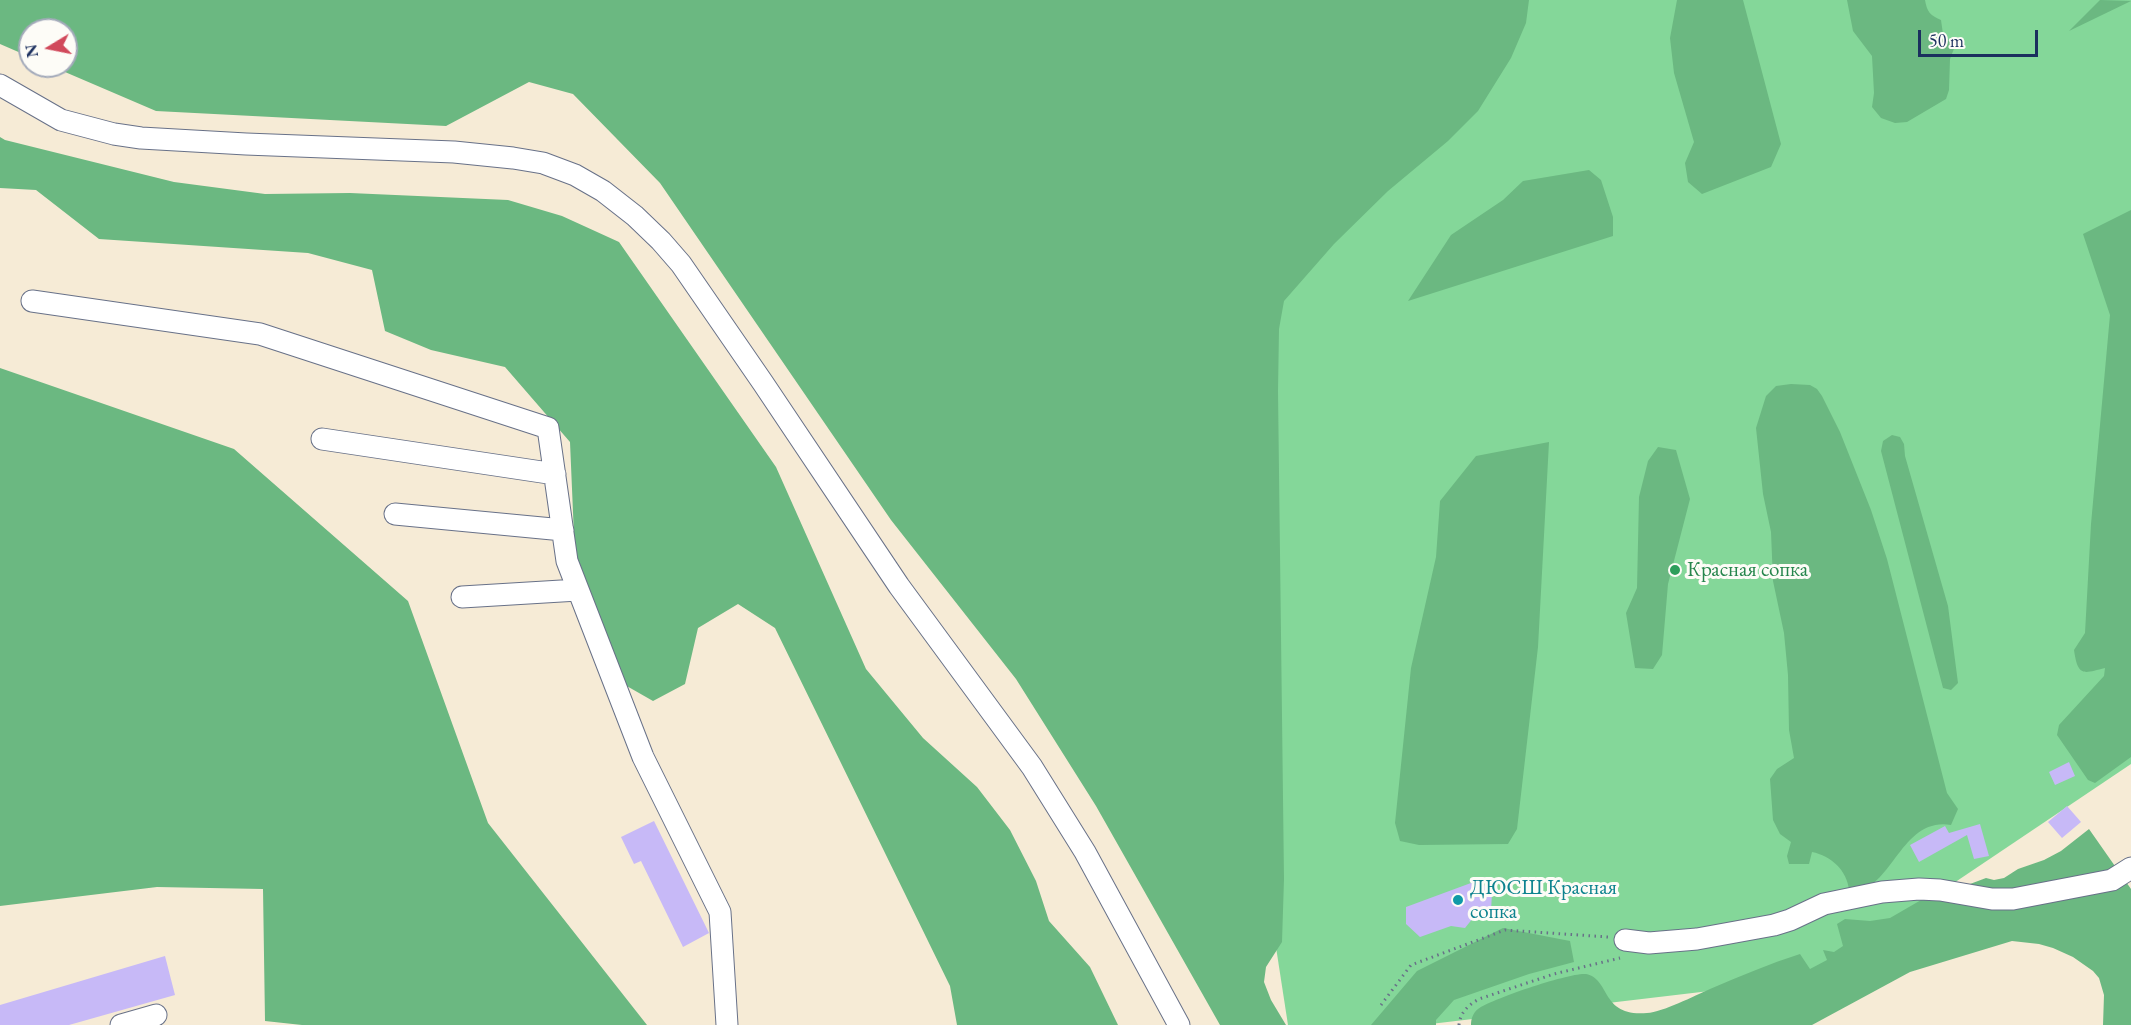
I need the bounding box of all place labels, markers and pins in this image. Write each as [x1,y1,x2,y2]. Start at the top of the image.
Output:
place label: Красная сопка [1687,557,1808,583]
marker: Красная сопка [1668,563,1682,577]
place label: ДЮСШ Красная сопка [1470,875,1617,925]
marker: ДЮСШ Красная сопка [1451,893,1465,907]

